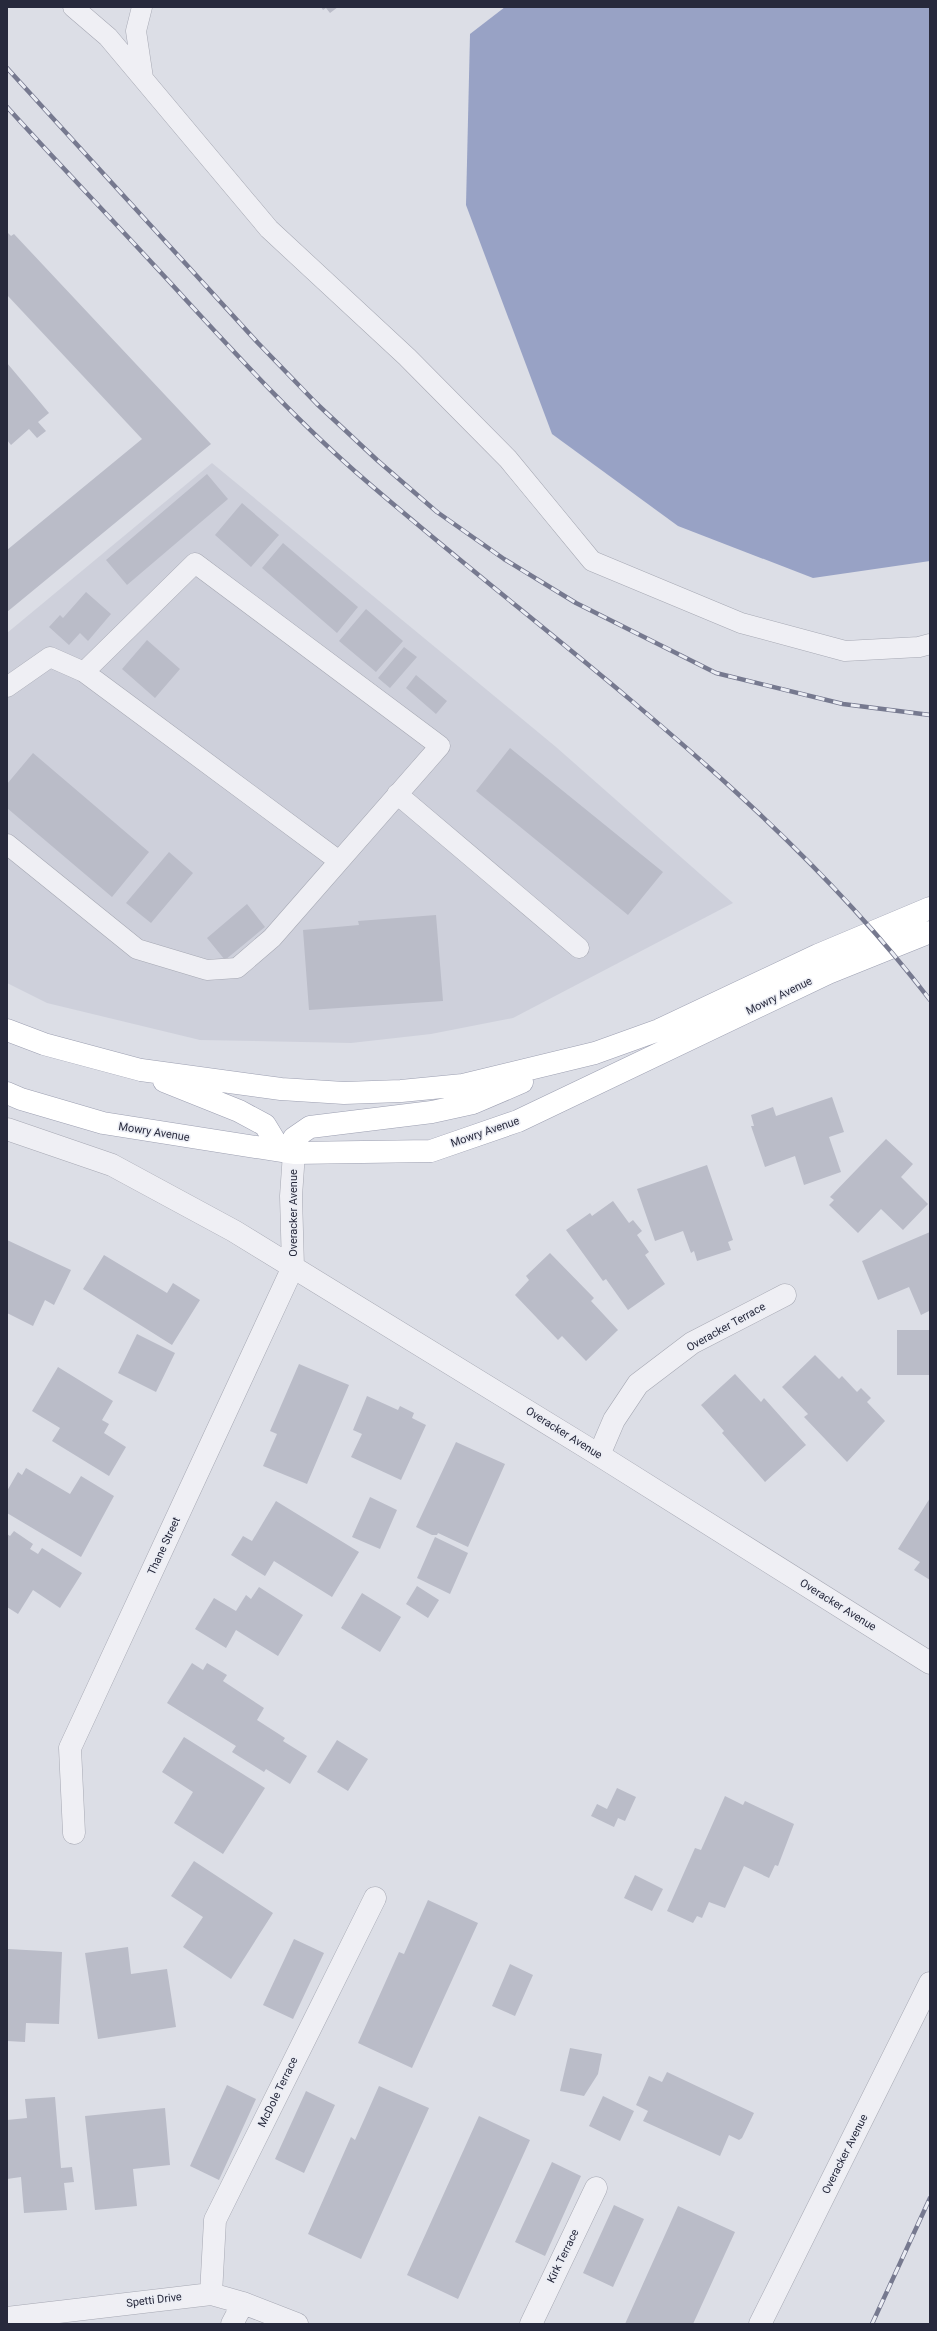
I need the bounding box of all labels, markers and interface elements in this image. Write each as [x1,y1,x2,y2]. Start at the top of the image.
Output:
street label: Mowry Avenue [744,974,814,1018]
street label: Mowry Avenue [449,1114,521,1150]
street label: Mowry Avenue [117,1120,191,1144]
street label: Overacker Avenue [287,1169,300,1257]
street label: Overacker Terrace [684,1300,768,1354]
street label: Overacker Avenue [523,1404,605,1462]
street label: Thane Street [145,1515,183,1577]
street label: Overacker Avenue [797,1576,879,1634]
street label: McDole Terrace [255,2055,301,2129]
street label: Overacker Avenue [819,2112,871,2196]
street label: Kirk Terrace [544,2227,582,2285]
street label: Spetti Drive [125,2290,183,2310]

